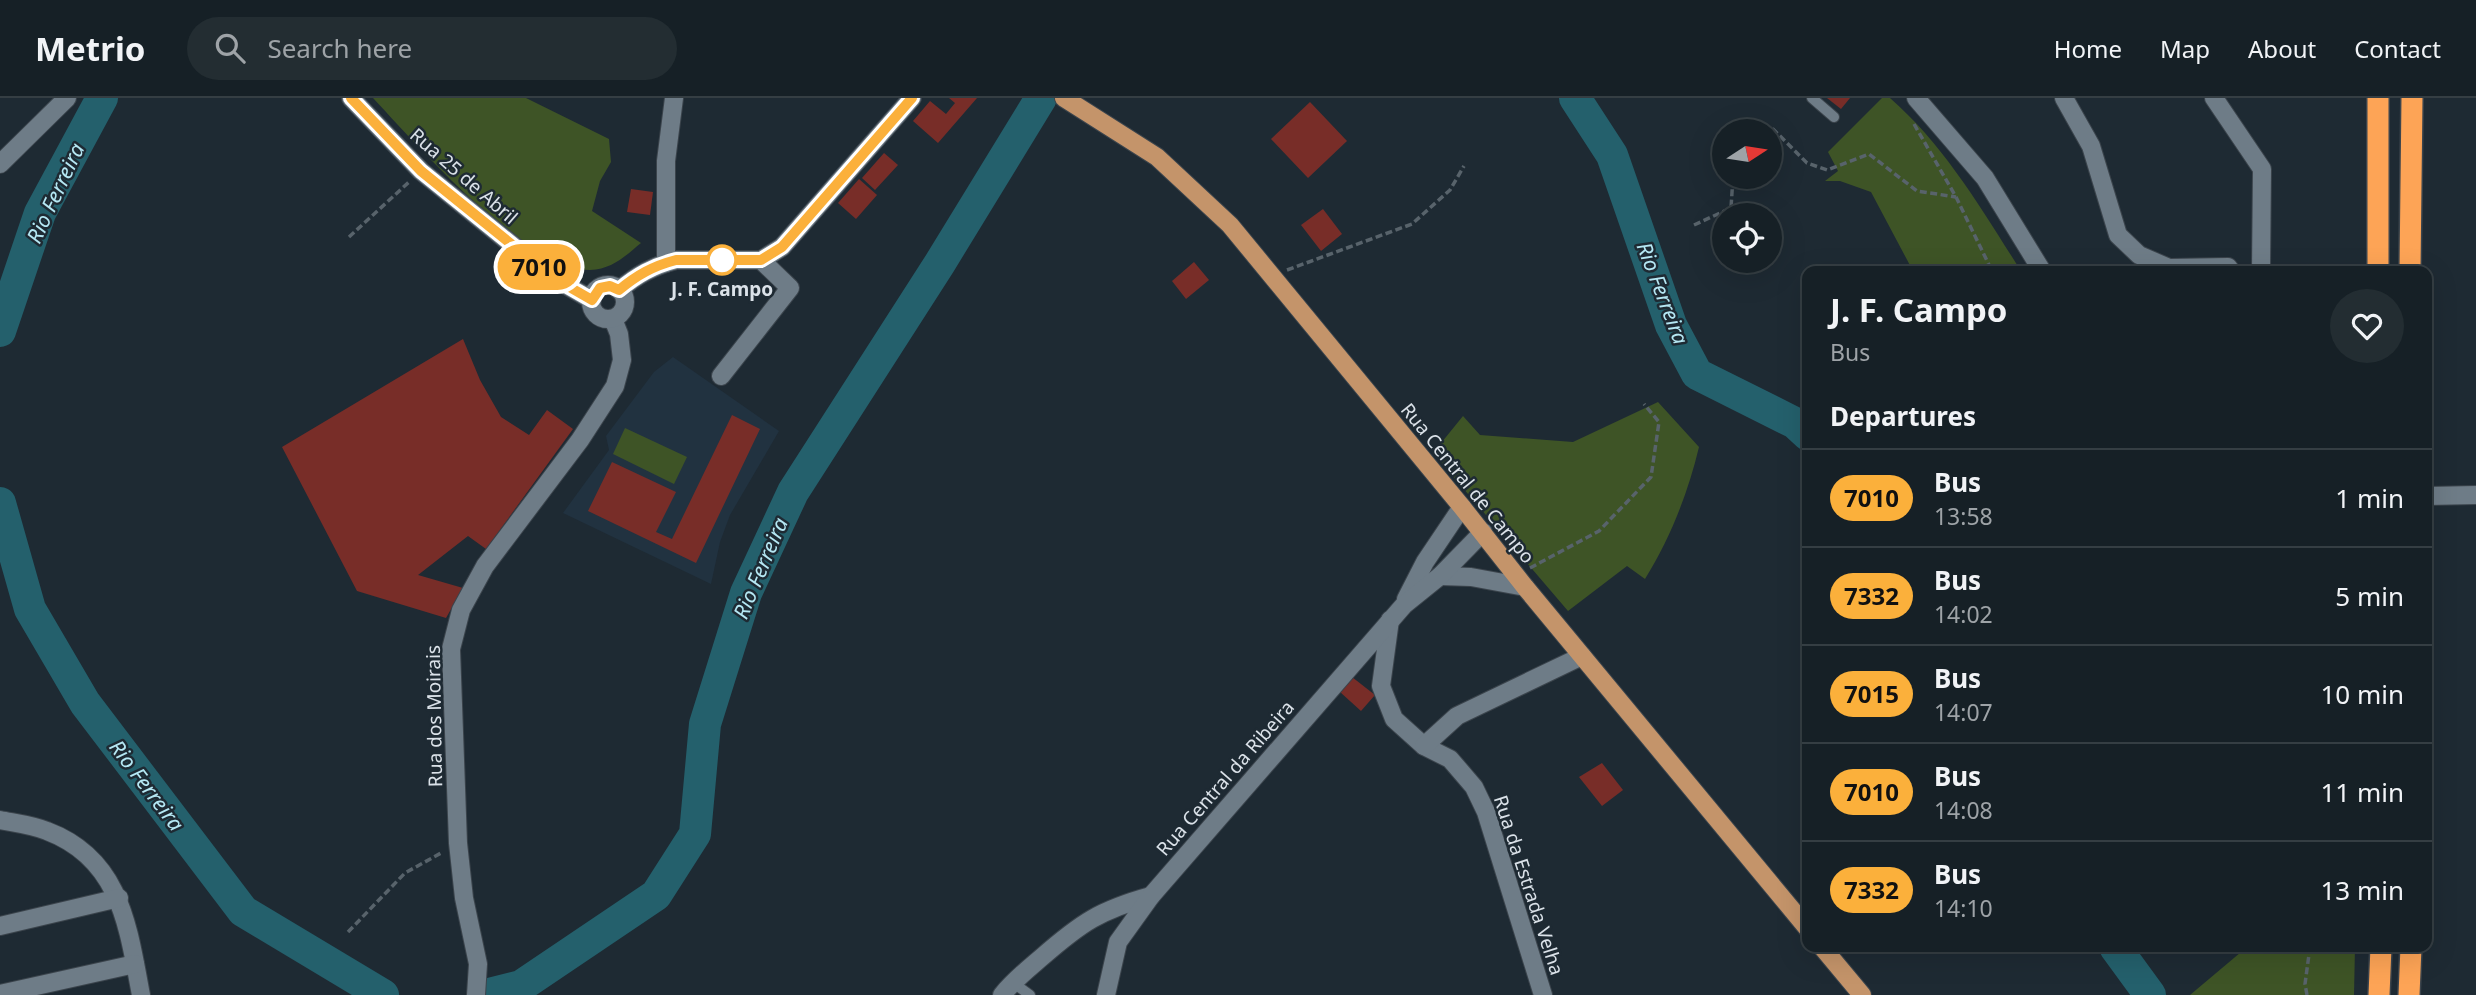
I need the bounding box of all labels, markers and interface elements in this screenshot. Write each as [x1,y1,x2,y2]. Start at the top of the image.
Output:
search box [187,17,677,80]
text: Metrio [35,26,145,71]
icon: search [211,29,249,67]
text: Search here [267,30,412,66]
text: Home [2054,32,2122,65]
text: Map [2160,32,2210,65]
text: About [2248,32,2316,65]
text: Contact [2354,32,2441,65]
north arrow [1712,119,1782,189]
map controls [1712,119,1782,273]
street label: Rua 25 de Abril [405,122,523,230]
water label: Rio Ferreira [20,138,90,248]
button: locate [1712,203,1782,273]
water label: Rio Ferreira [1631,238,1695,348]
line badge: 7010 [490,244,588,290]
marker: J. F. Campo [707,245,737,275]
text: 7010 [512,250,566,283]
place label: J. F. Campo [669,276,773,302]
text: J. F. Campo [1830,287,2007,332]
button: heart [2330,289,2404,363]
text: Bus [1830,336,1870,368]
street label: Rua Central de Campo [1395,397,1541,569]
text: Departures [1830,398,1976,434]
text: Bus [1934,464,1981,500]
text: 1 min [2335,480,2404,516]
text: 7010 [1844,481,1899,514]
text: 13:58 [1934,500,1993,532]
water label: Rio Ferreira [726,513,794,623]
text: Bus [1934,562,1981,598]
text: 5 min [2335,578,2404,614]
text: 7332 [1844,579,1899,612]
text: 14:02 [1934,598,1993,630]
street label: Rua dos Moirais [420,645,448,787]
text: Bus [1934,660,1981,696]
text: 10 min [2320,676,2404,712]
text: 7015 [1844,677,1899,710]
street label: Rua Central da Ribeira [1150,695,1300,861]
text: 14:07 [1934,696,1993,728]
water label: Rio Ferreira [104,734,191,836]
text: Bus [1934,758,1981,794]
text: 11 min [2320,774,2404,810]
text: 7010 [1844,775,1899,808]
street label: Rua da Estrada Velha [1488,792,1570,978]
text: 14:08 [1934,794,1993,826]
text: Bus [1934,856,1981,892]
text: 13 min [2320,872,2404,908]
text: 7332 [1844,873,1899,906]
text: 14:10 [1934,892,1993,924]

